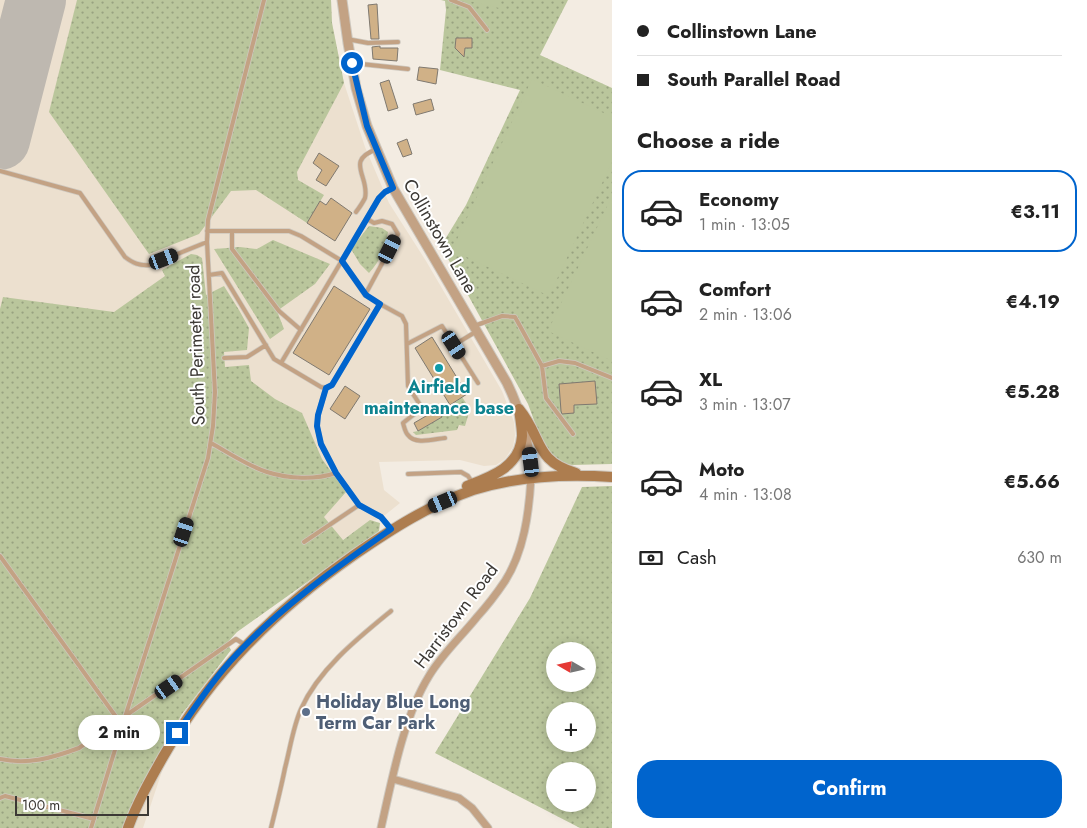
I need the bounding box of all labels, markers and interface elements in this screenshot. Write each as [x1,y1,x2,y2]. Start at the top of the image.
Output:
text: Collinstown Lane [667,18,817,45]
route start [341,52,363,74]
text: South Parallel Road [667,66,841,93]
text: Choose a ride [637,124,780,156]
street label: Collinstown Lane [397,174,483,298]
text: Economy [699,186,779,213]
icon: car [639,189,684,234]
text: €3.11 [1011,198,1060,225]
text: 1 min · 13:05 [699,213,790,236]
car [376,232,403,266]
car [147,247,180,271]
street label: South Perimeter road [180,264,212,426]
text: Comfort [699,276,771,303]
icon: car [639,279,684,324]
text: €4.19 [1006,288,1060,315]
text: 2 min · 13:06 [699,303,792,326]
car [439,328,468,362]
marker: Airfield maintenance base [433,362,445,374]
text: XL [699,366,722,393]
icon: car [639,369,684,414]
place label: Airfield maintenance base [364,374,514,421]
text: €5.28 [1005,378,1060,405]
text: 3 min · 13:07 [699,393,791,416]
car [521,446,540,478]
text: Moto [699,456,744,483]
icon: car [639,459,684,504]
text: €5.66 [1004,468,1060,495]
text: 4 min · 13:08 [699,483,792,506]
car [426,489,459,515]
car [172,515,195,549]
icon: cash [637,544,665,572]
text: Cash [677,544,717,571]
text: 630 m [1017,546,1062,569]
street label: Harristown Road [408,558,504,674]
north arrow [546,642,596,692]
map controls [546,642,596,812]
car [152,672,185,702]
place label: Holiday Blue Long Term Car Park [316,689,470,736]
button: + [546,702,596,752]
marker: Holiday Blue Long Term Car Park [300,706,312,718]
callout: 2 min [77,716,160,750]
text: 2 min [98,721,140,744]
route end [166,722,188,744]
button: Confirm [637,760,1062,818]
button: − [546,762,596,812]
scale bar [15,793,149,816]
text: 100 m [22,795,60,815]

